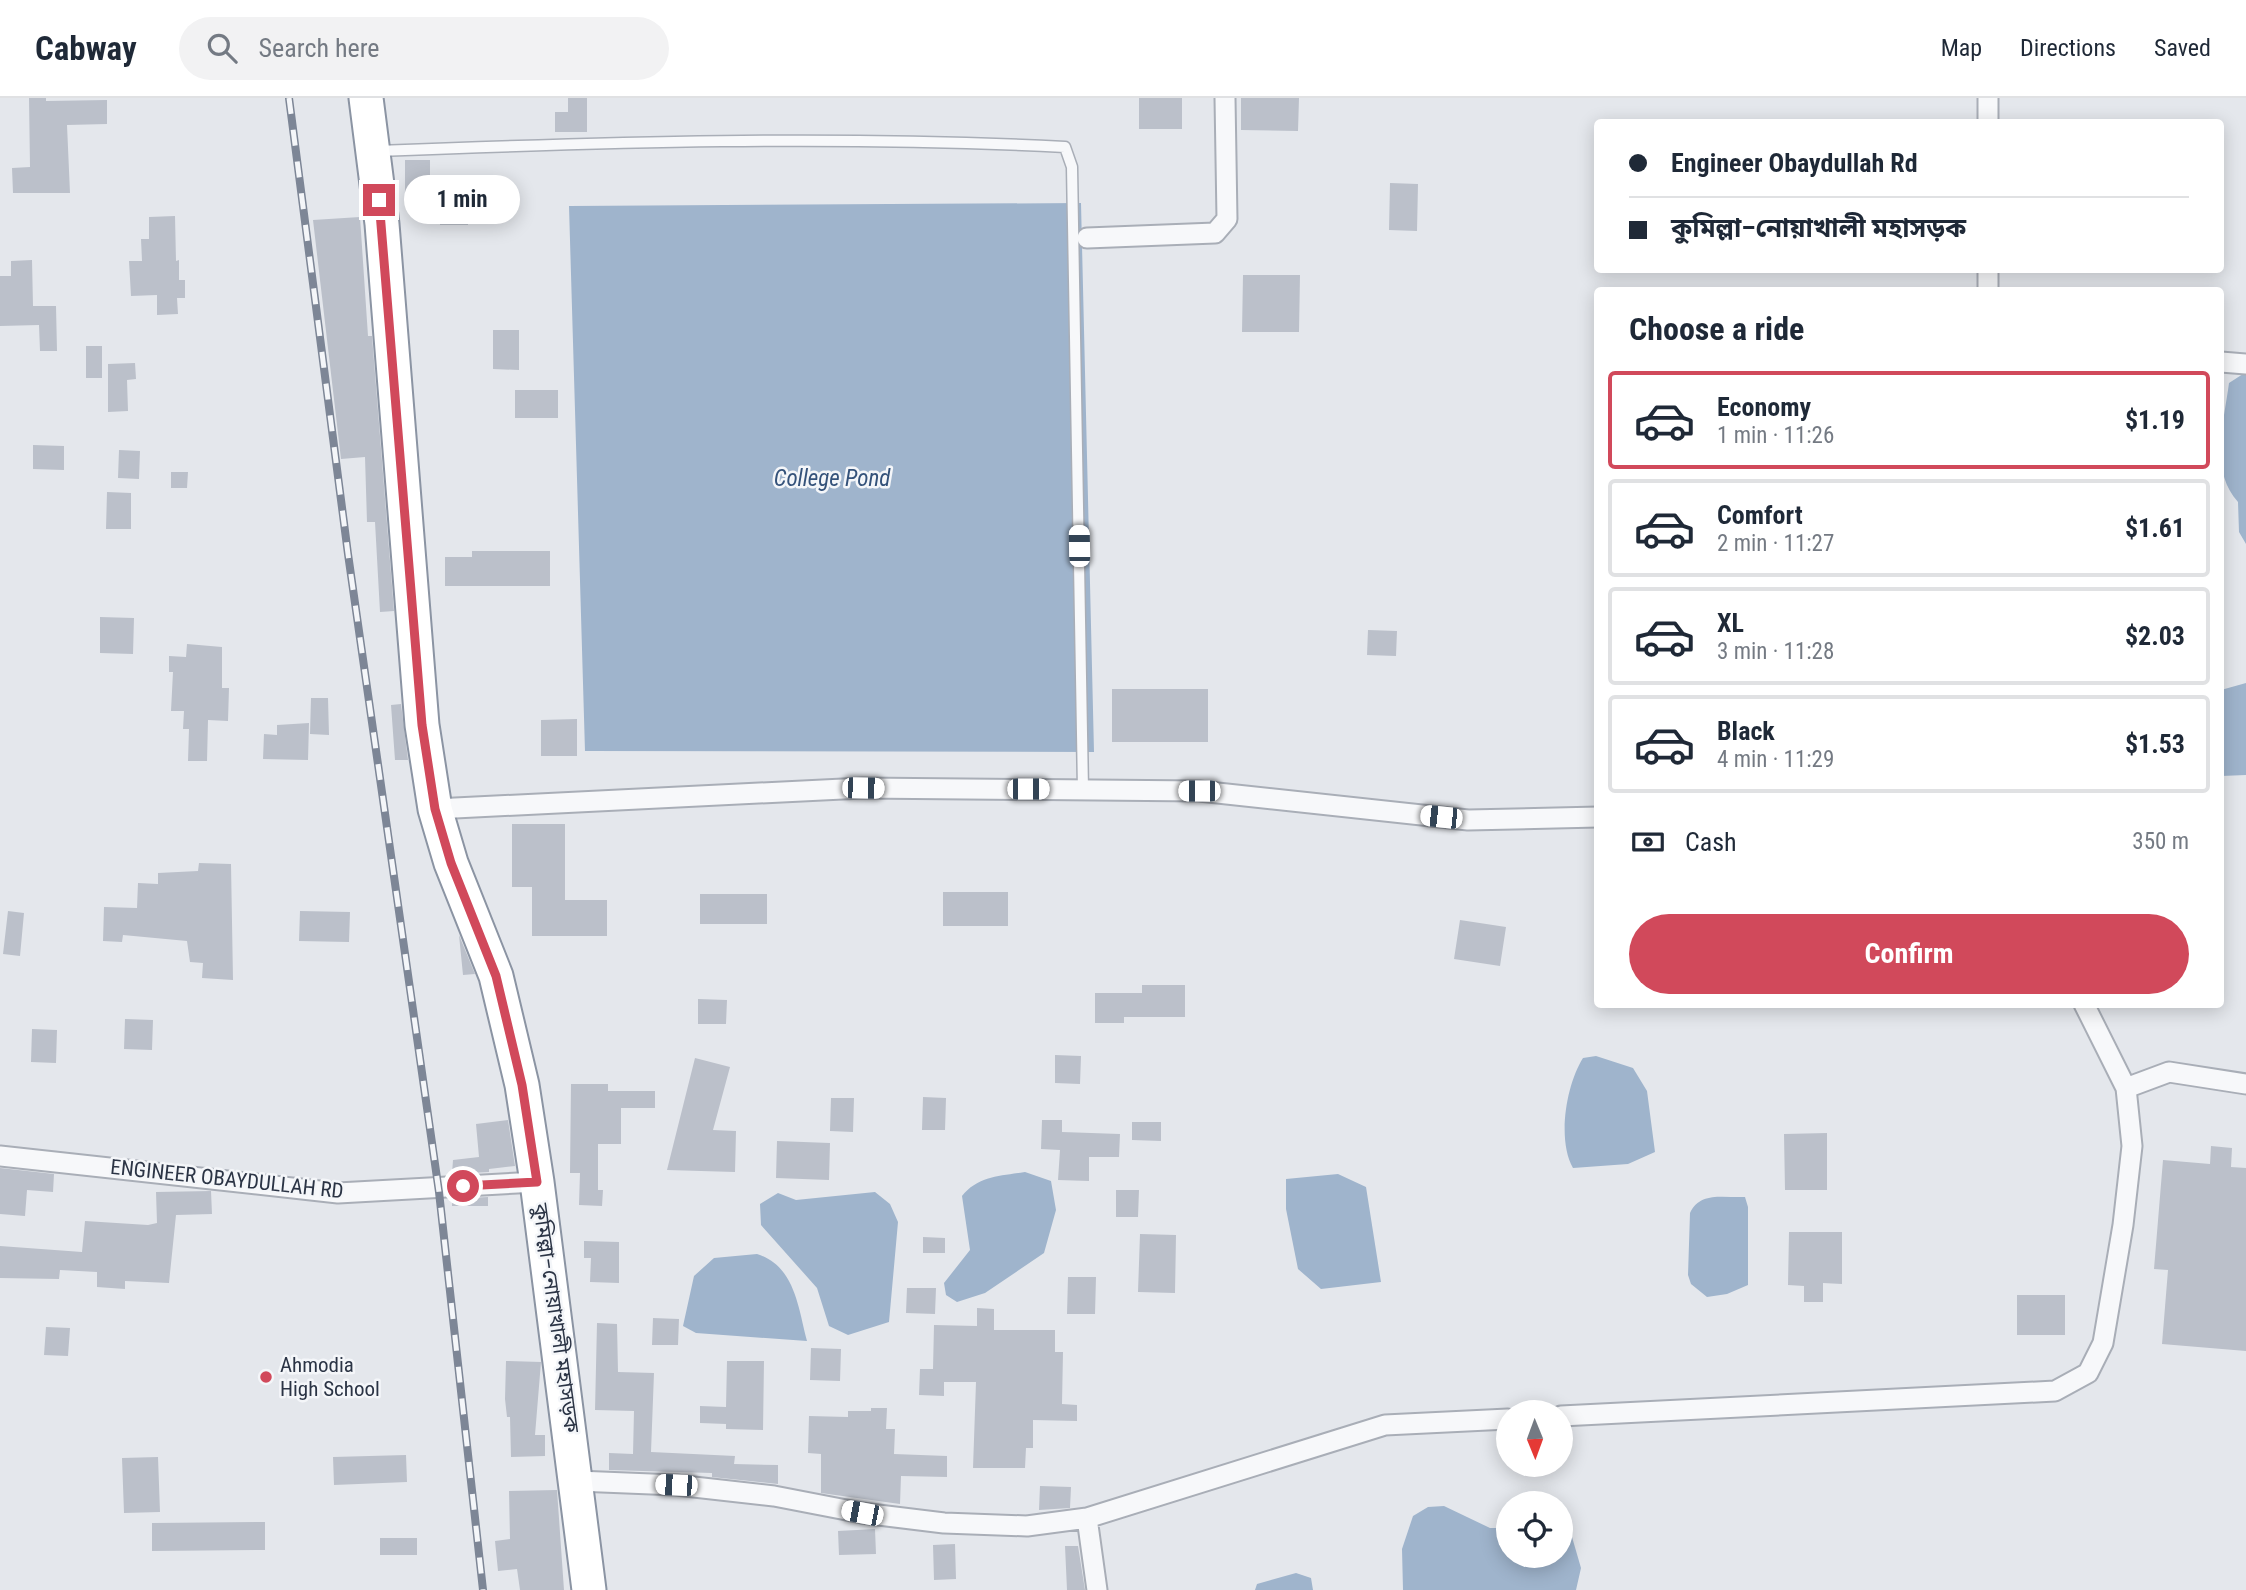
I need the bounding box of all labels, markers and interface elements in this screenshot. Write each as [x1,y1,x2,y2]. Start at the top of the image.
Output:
search box [179,17,669,80]
text: Cabway [35,29,137,68]
icon: search [203,29,241,67]
text: Search here [259,33,380,63]
text: Map [1941,34,1982,62]
text: Directions [2020,34,2116,62]
text: Saved [2154,34,2211,62]
text: Engineer Obaydullah Rd [1671,148,1918,178]
callout: 1 min [404,176,519,224]
route end [363,184,395,216]
text: 1 min [436,186,488,213]
text: কুমিল্লা–নোয়াখালী মহাসড়ক [1671,213,1966,243]
text: Choose a ride [1629,310,1804,348]
icon: car [1633,389,1696,452]
text: Economy [1717,392,1811,422]
text: $1.19 [2125,405,2185,435]
text: 1 min · 11:26 [1717,422,1834,449]
water label: College Pond [774,465,891,492]
icon: car [1633,497,1696,560]
text: Comfort [1717,500,1803,530]
text: $1.61 [2125,513,2185,543]
car [1069,525,1090,567]
text: 2 min · 11:27 [1717,530,1834,557]
icon: car [1633,605,1696,668]
text: XL [1717,608,1744,638]
text: $2.03 [2125,621,2185,651]
text: 3 min · 11:28 [1717,638,1834,665]
icon: car [1633,713,1696,776]
text: Black [1717,716,1775,746]
text: $1.53 [2125,729,2185,759]
text: 4 min · 11:29 [1717,746,1834,773]
car [842,777,885,799]
car [1008,779,1050,800]
car [1179,781,1221,802]
car [1420,804,1463,830]
icon: cash [1629,823,1667,861]
text: Cash [1685,827,1737,857]
text: 350 m [2132,828,2189,855]
button: Confirm [1629,914,2189,994]
street label: ENGINEER OBAYDULLAH RD [109,1155,345,1203]
route start [447,1170,479,1202]
street label: কুমিল্লা–নোয়াখালী মহাসড়ক [528,1201,584,1435]
place label: Ahmodia High School [280,1353,380,1401]
marker: Ahmodia High School [258,1369,274,1385]
north arrow [1496,1400,1573,1477]
map controls [1496,1400,1573,1568]
car [655,1474,698,1496]
button: locate [1496,1491,1573,1568]
car [840,1499,885,1527]

